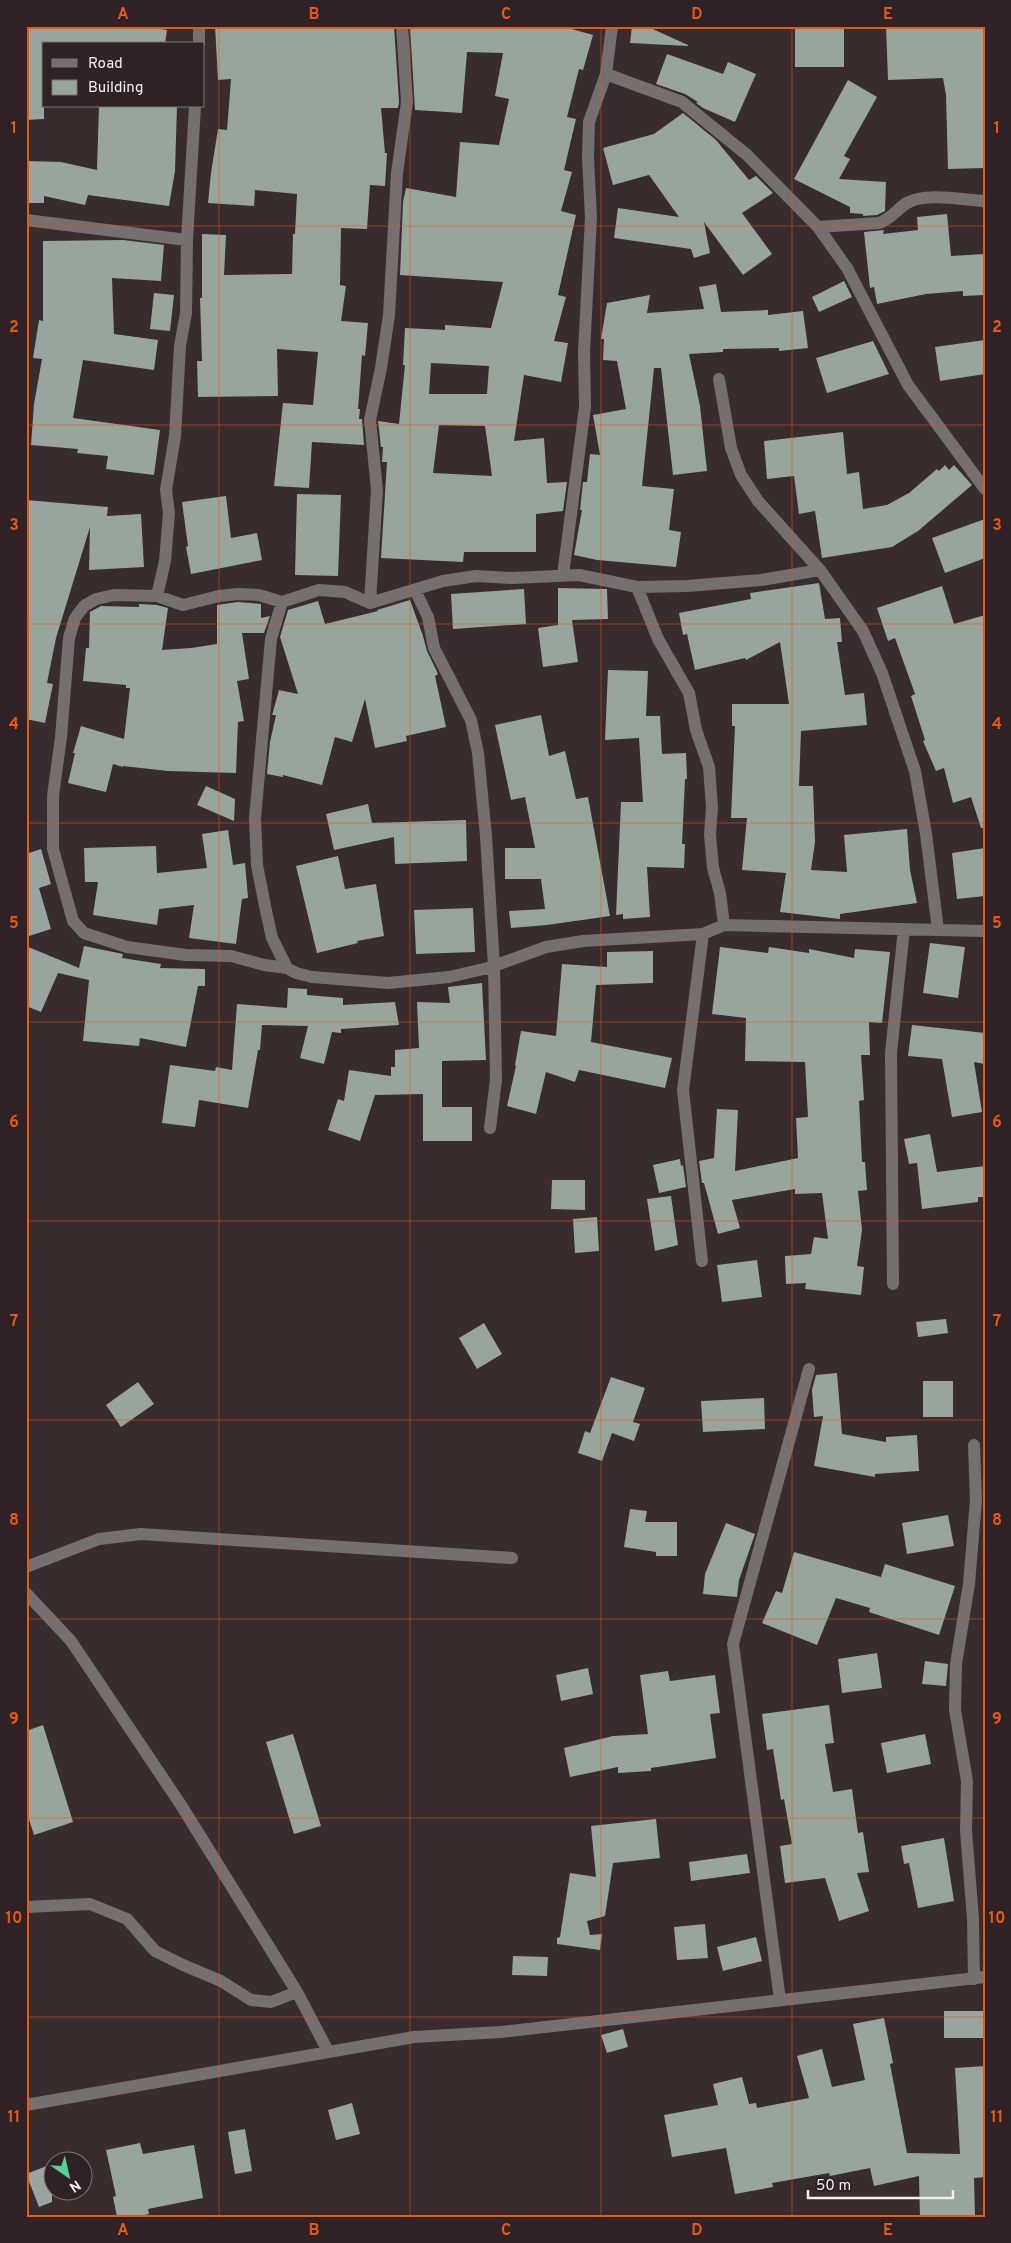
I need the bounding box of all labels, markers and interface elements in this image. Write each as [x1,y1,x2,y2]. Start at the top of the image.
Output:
text: A [117,5,129,25]
text: B [308,5,320,25]
text: C [501,5,511,25]
text: D [691,5,703,25]
text: E [883,5,893,25]
legend [42,42,205,108]
text: Road [88,55,123,74]
text: Building [88,79,143,98]
text: 1 [11,119,17,139]
text: 1 [994,119,1000,139]
text: 2 [9,318,19,338]
text: 2 [992,318,1002,338]
text: 3 [9,516,19,536]
text: 3 [992,516,1002,536]
text: 4 [9,715,19,735]
text: 4 [992,715,1002,735]
text: 5 [9,914,19,934]
text: 5 [992,914,1002,934]
text: 6 [9,1113,19,1133]
text: 6 [992,1113,1002,1133]
text: 7 [10,1312,18,1332]
text: 7 [993,1312,1001,1332]
text: 8 [9,1511,19,1531]
text: 8 [992,1511,1002,1531]
text: 9 [9,1710,19,1730]
text: 9 [992,1710,1002,1730]
text: 10 [6,1909,22,1929]
text: 10 [989,1909,1005,1929]
text: 11 [8,2108,20,2128]
text: 11 [991,2108,1003,2128]
north arrow [42,2150,92,2200]
scale bar [808,2168,954,2200]
text: N [66,2176,83,2195]
text: 50 m [816,2177,851,2196]
text: A [117,2221,129,2241]
text: B [308,2221,320,2241]
text: C [501,2221,511,2241]
text: D [691,2221,703,2241]
text: E [883,2221,893,2241]

